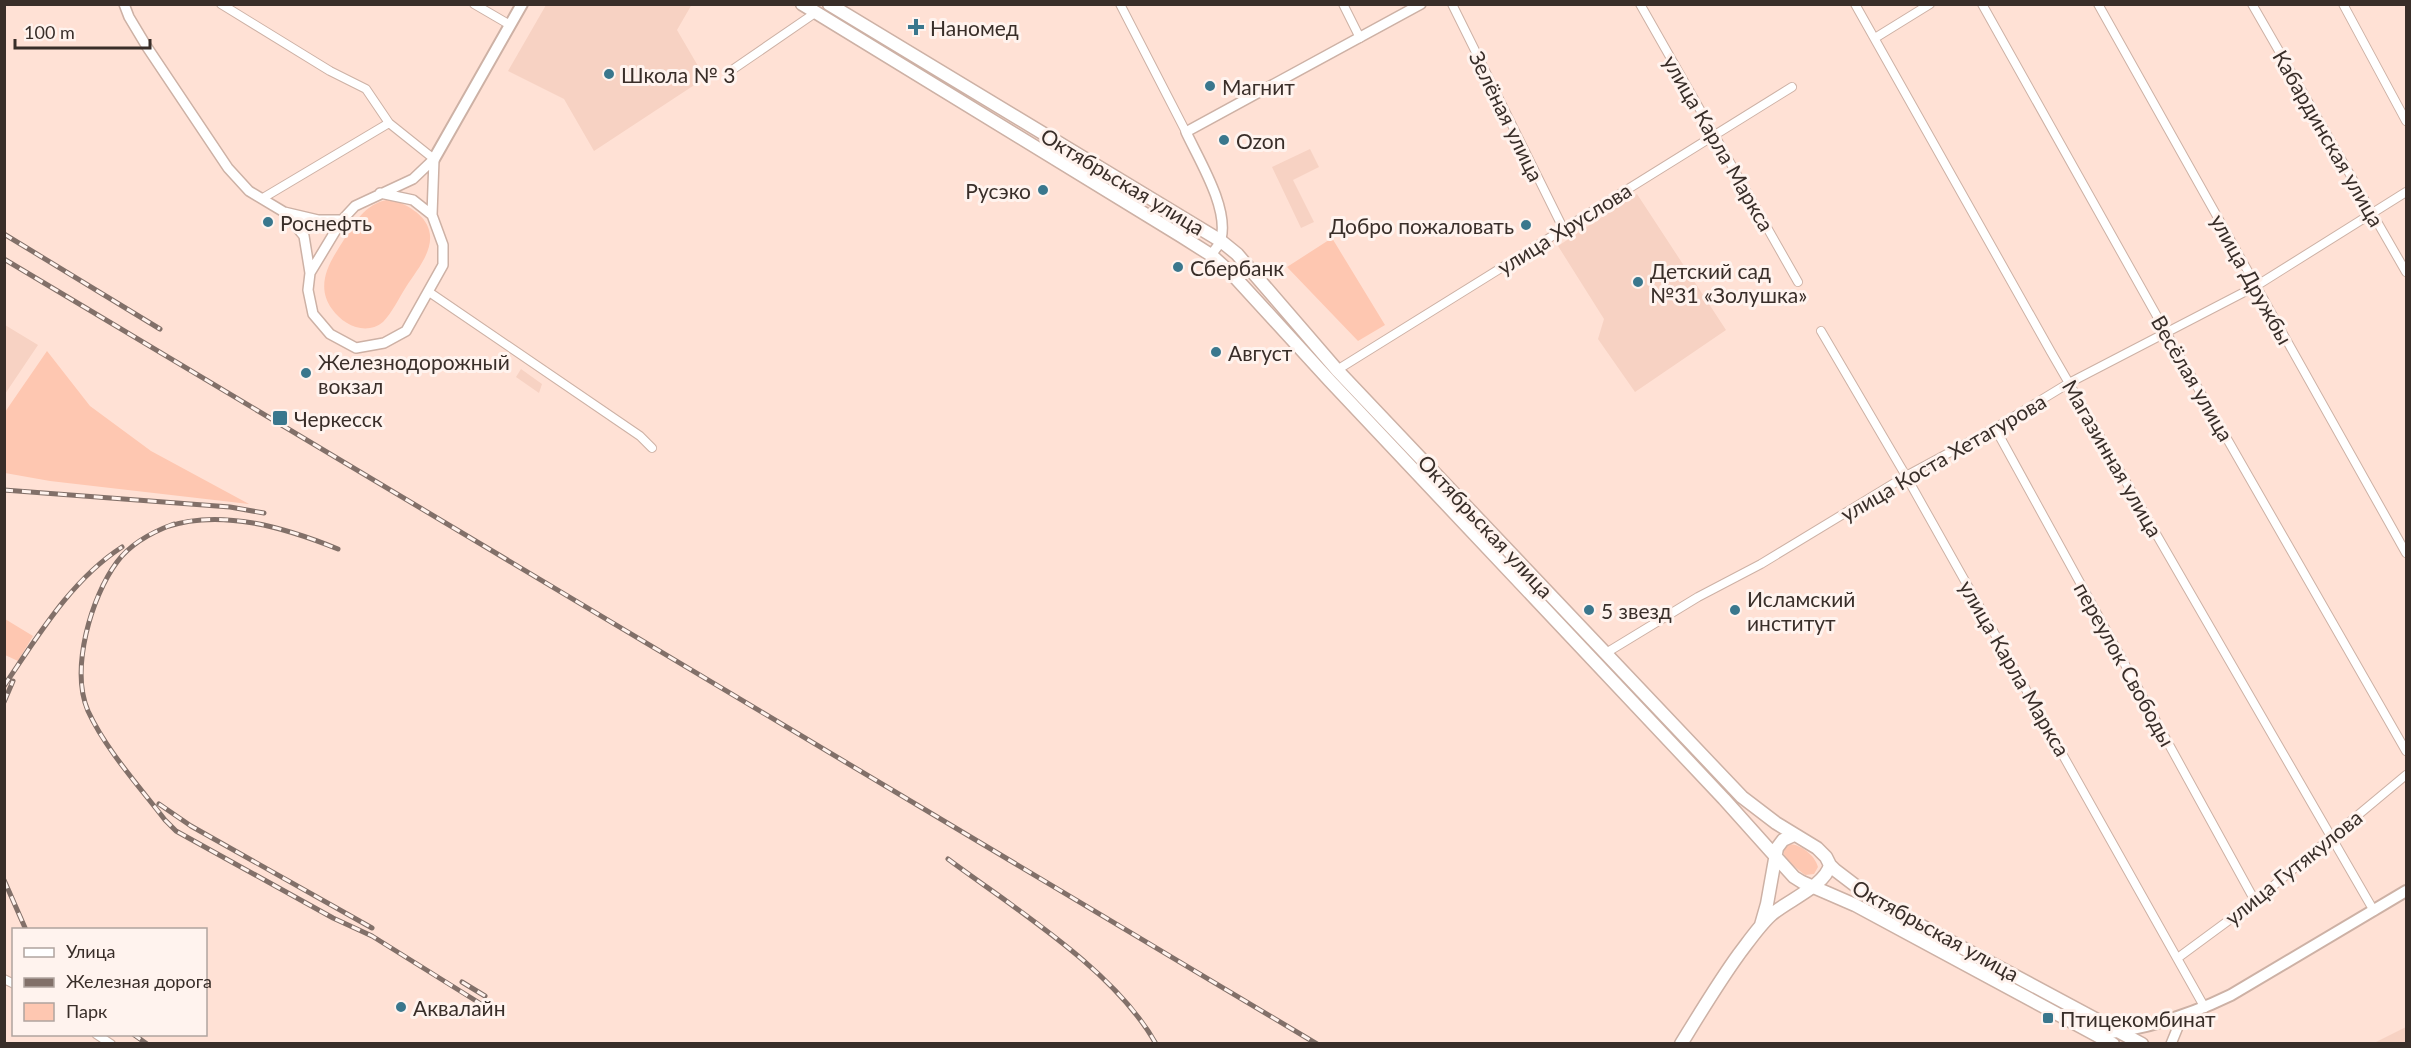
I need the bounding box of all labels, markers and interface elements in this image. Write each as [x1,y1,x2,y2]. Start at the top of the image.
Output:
scale bar [15,12,150,50]
place label: Наномед [930,15,1019,40]
marker: Наномед [907,18,925,36]
text: 100 m [24,21,75,43]
street label: Кабардинская улица [2268,45,2390,231]
street label: Зелёная улица [1465,47,1549,185]
street label: улица Карла Маркса [1658,51,1780,235]
place label: Школа № 3 [621,62,735,87]
marker: Школа № 3 [602,67,616,81]
place label: Магнит [1222,74,1295,99]
marker: Магнит [1203,79,1217,93]
street label: Октябрьская улица [1037,122,1209,240]
place label: Ozon [1236,128,1286,153]
marker: Ozon [1217,133,1231,147]
street label: улица Хруслова [1492,177,1636,279]
place label: Русэко [965,178,1031,203]
marker: Русэко [1036,183,1050,197]
street label: улица Дружбы [2206,209,2298,349]
place label: Роснефть [280,210,372,235]
place label: Добро пожаловать [1329,213,1514,238]
marker: Роснефть [261,215,275,229]
marker: Добро пожаловать [1519,218,1533,232]
place label: Сбербанк [1190,255,1284,280]
place label: Детский сад №31 «Золушка» [1650,258,1807,307]
marker: Сбербанк [1171,260,1185,274]
marker: Детский сад №31 «Золушка» [1631,275,1645,289]
street label: Весёлая улица [2147,311,2239,445]
place label: Август [1228,340,1293,365]
marker: Август [1209,345,1223,359]
place label: Железнодорожный вокзал [318,349,510,398]
marker: Железнодорожный вокзал [299,366,313,380]
street label: Магазинная улица [2058,375,2168,541]
street label: улица Коста Хетагурова [1836,388,2050,526]
place label: Черкесск [294,406,383,431]
marker: Черкесск [271,409,289,427]
street label: Октябрьская улица [1413,449,1559,603]
street label: улица Карла Маркса [1954,576,2076,760]
street label: переулок Свободы [2069,577,2181,751]
place label: Исламский институт [1747,586,1855,635]
place label: 5 звезд [1601,598,1672,623]
marker: 5 звезд [1582,603,1596,617]
marker: Исламский институт [1728,603,1742,617]
street label: улица Гутякулова [2219,804,2367,930]
street label: Октябрьская улица [1848,874,2024,986]
legend [12,928,207,1036]
text: Улица [66,940,116,962]
text: Железная дорога [66,970,212,992]
place label: Аквалайн [413,995,506,1020]
text: Парк [66,1000,108,1022]
marker: Аквалайн [394,1000,408,1014]
place label: Птицекомбинат [2060,1006,2216,1031]
marker: Птицекомбинат [2041,1011,2055,1025]

